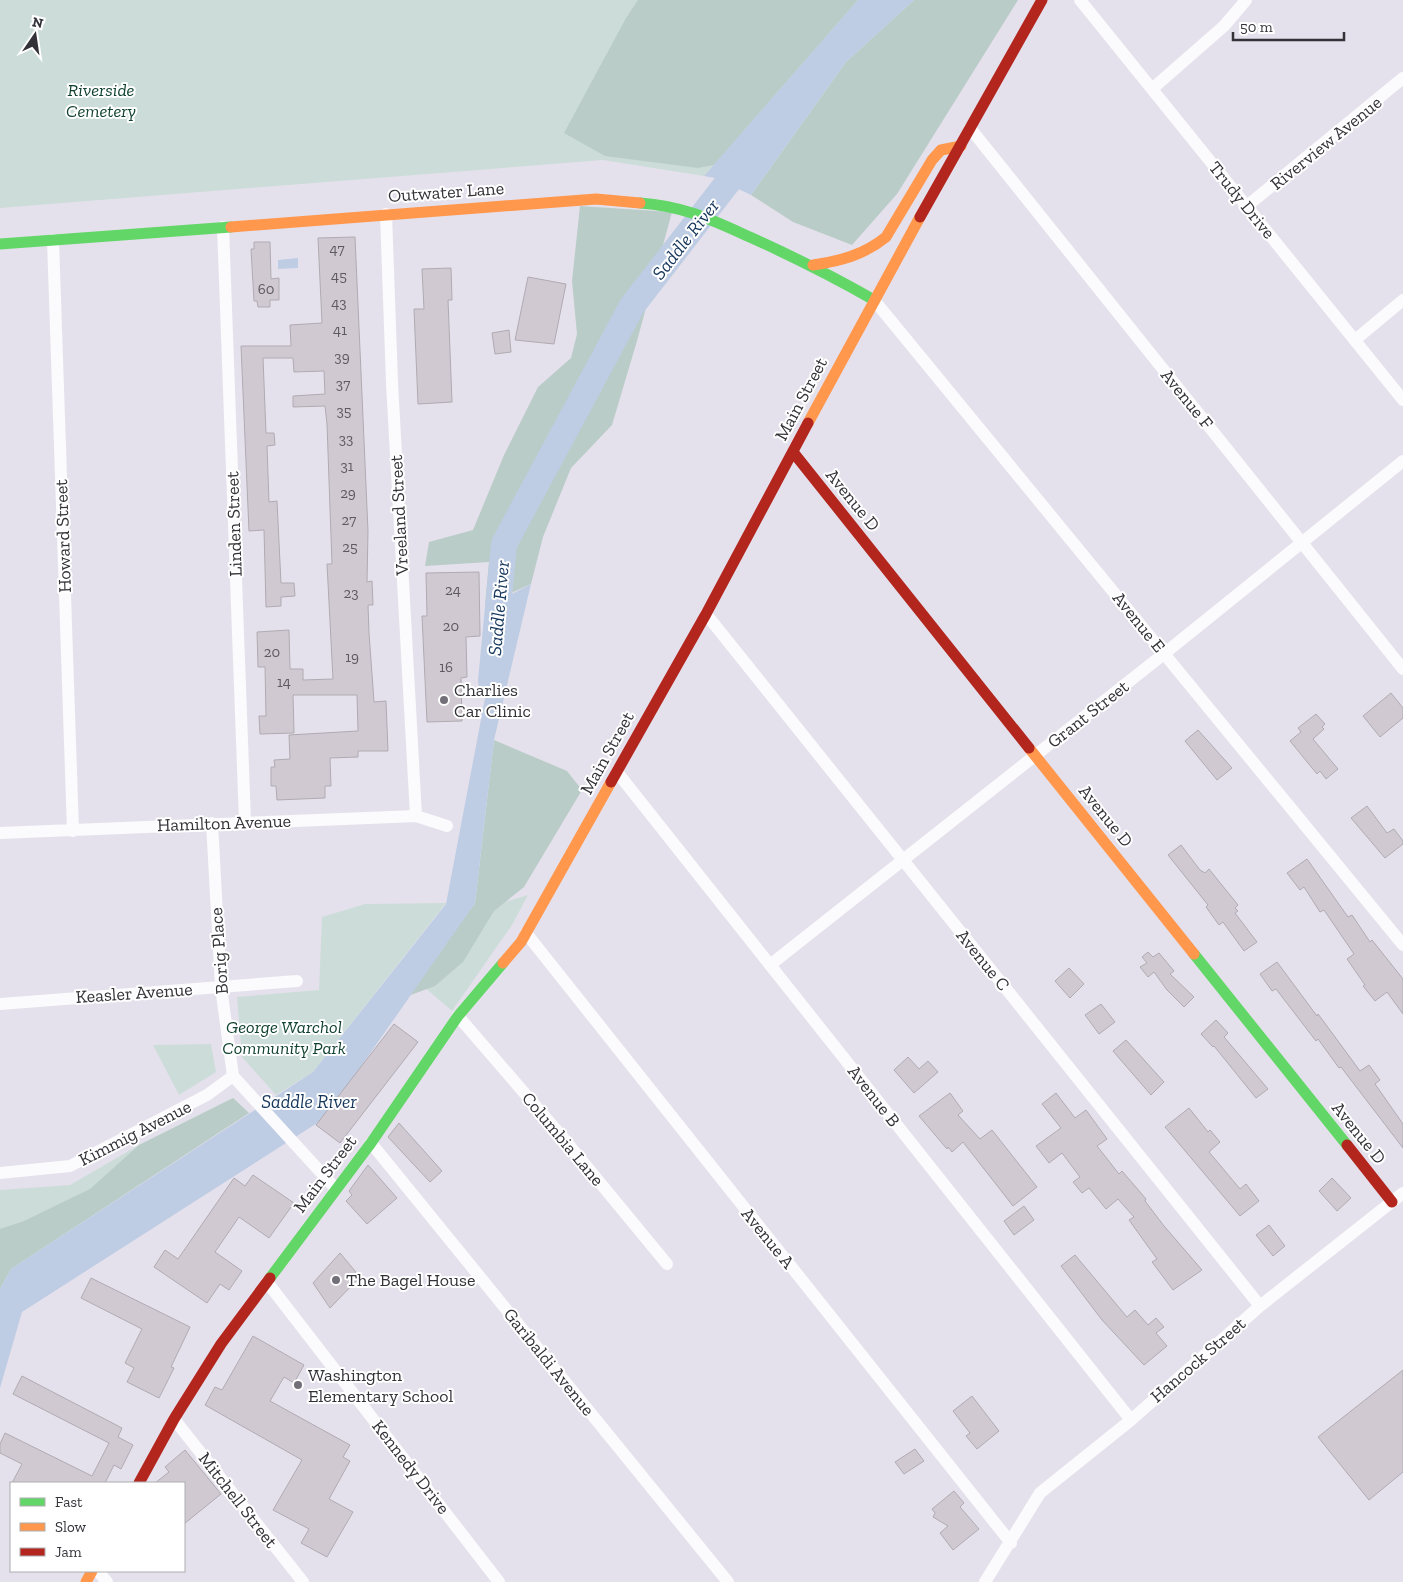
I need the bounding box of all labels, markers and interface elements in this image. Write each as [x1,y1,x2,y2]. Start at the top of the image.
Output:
north arrow [10,10,60,60]
scale bar [1233,10,1344,42]
text: N [31,13,45,32]
text: 50 m [1240,18,1273,36]
park label: Riverside Cemetery [66,79,136,122]
street label: Riverview Avenue [1266,91,1386,195]
street label: Trudy Drive [1204,157,1280,243]
street label: Outwater Lane [387,177,505,207]
water label: Saddle River [647,194,724,284]
house number: 47 [330,240,344,258]
house number: 45 [331,267,347,285]
house number: 60 [258,280,274,298]
house number: 43 [331,294,347,312]
house number: 41 [333,321,347,339]
house number: 39 [334,348,350,366]
street label: Main Street [770,353,832,444]
street label: Avenue F [1156,364,1218,434]
house number: 37 [336,375,350,393]
house number: 35 [336,402,352,420]
house number: 33 [339,430,353,448]
street label: Vreeland Street [385,454,413,577]
house number: 31 [340,457,354,475]
street label: Avenue D [821,464,885,536]
street label: Linden Street [221,471,247,577]
street label: Howard Street [50,478,76,593]
house number: 29 [340,484,356,502]
house number: 27 [342,511,356,529]
house number: 25 [342,538,358,556]
water label: Saddle River [483,559,514,657]
house number: 24 [445,581,461,599]
house number: 23 [343,584,359,602]
street label: Avenue E [1108,587,1170,657]
house number: 20 [443,617,459,635]
house number: 20 [264,643,280,661]
house number: 19 [345,648,359,666]
house number: 16 [439,658,453,676]
house number: 14 [277,673,291,691]
street label: Grant Street [1043,675,1133,753]
place label: Charlies Car Clinic [454,679,531,722]
marker: Charlies Car Clinic [438,694,450,706]
street label: Main Street [575,707,639,798]
street label: Avenue D [1074,780,1138,852]
street label: Hamilton Avenue [157,810,291,836]
street label: Borig Place [205,907,233,995]
street label: Avenue C [952,925,1014,995]
street label: Keasler Avenue [75,978,193,1008]
park label: George Warchol Community Park [222,1016,346,1059]
street label: Avenue B [843,1061,905,1131]
street label: Columbia Lane [517,1087,609,1191]
water label: Saddle River [261,1090,357,1113]
street label: Kimmig Avenue [75,1095,195,1171]
street label: Avenue D [1327,1097,1391,1169]
street label: Main Street [289,1131,361,1217]
street label: Avenue A [737,1203,799,1273]
place label: The Bagel House [346,1269,475,1291]
marker: The Bagel House [330,1274,342,1286]
street label: Garibaldi Avenue [499,1304,599,1420]
street label: Hancock Street [1146,1312,1250,1407]
place label: Washington Elementary School [308,1364,453,1407]
marker: Washington Elementary School [292,1379,304,1391]
street label: Kennedy Drive [367,1415,455,1519]
street label: Mitchell Street [194,1448,282,1553]
legend [10,1482,185,1572]
text: Fast [55,1493,83,1511]
text: Slow [55,1518,87,1536]
text: Jam [55,1543,82,1561]

